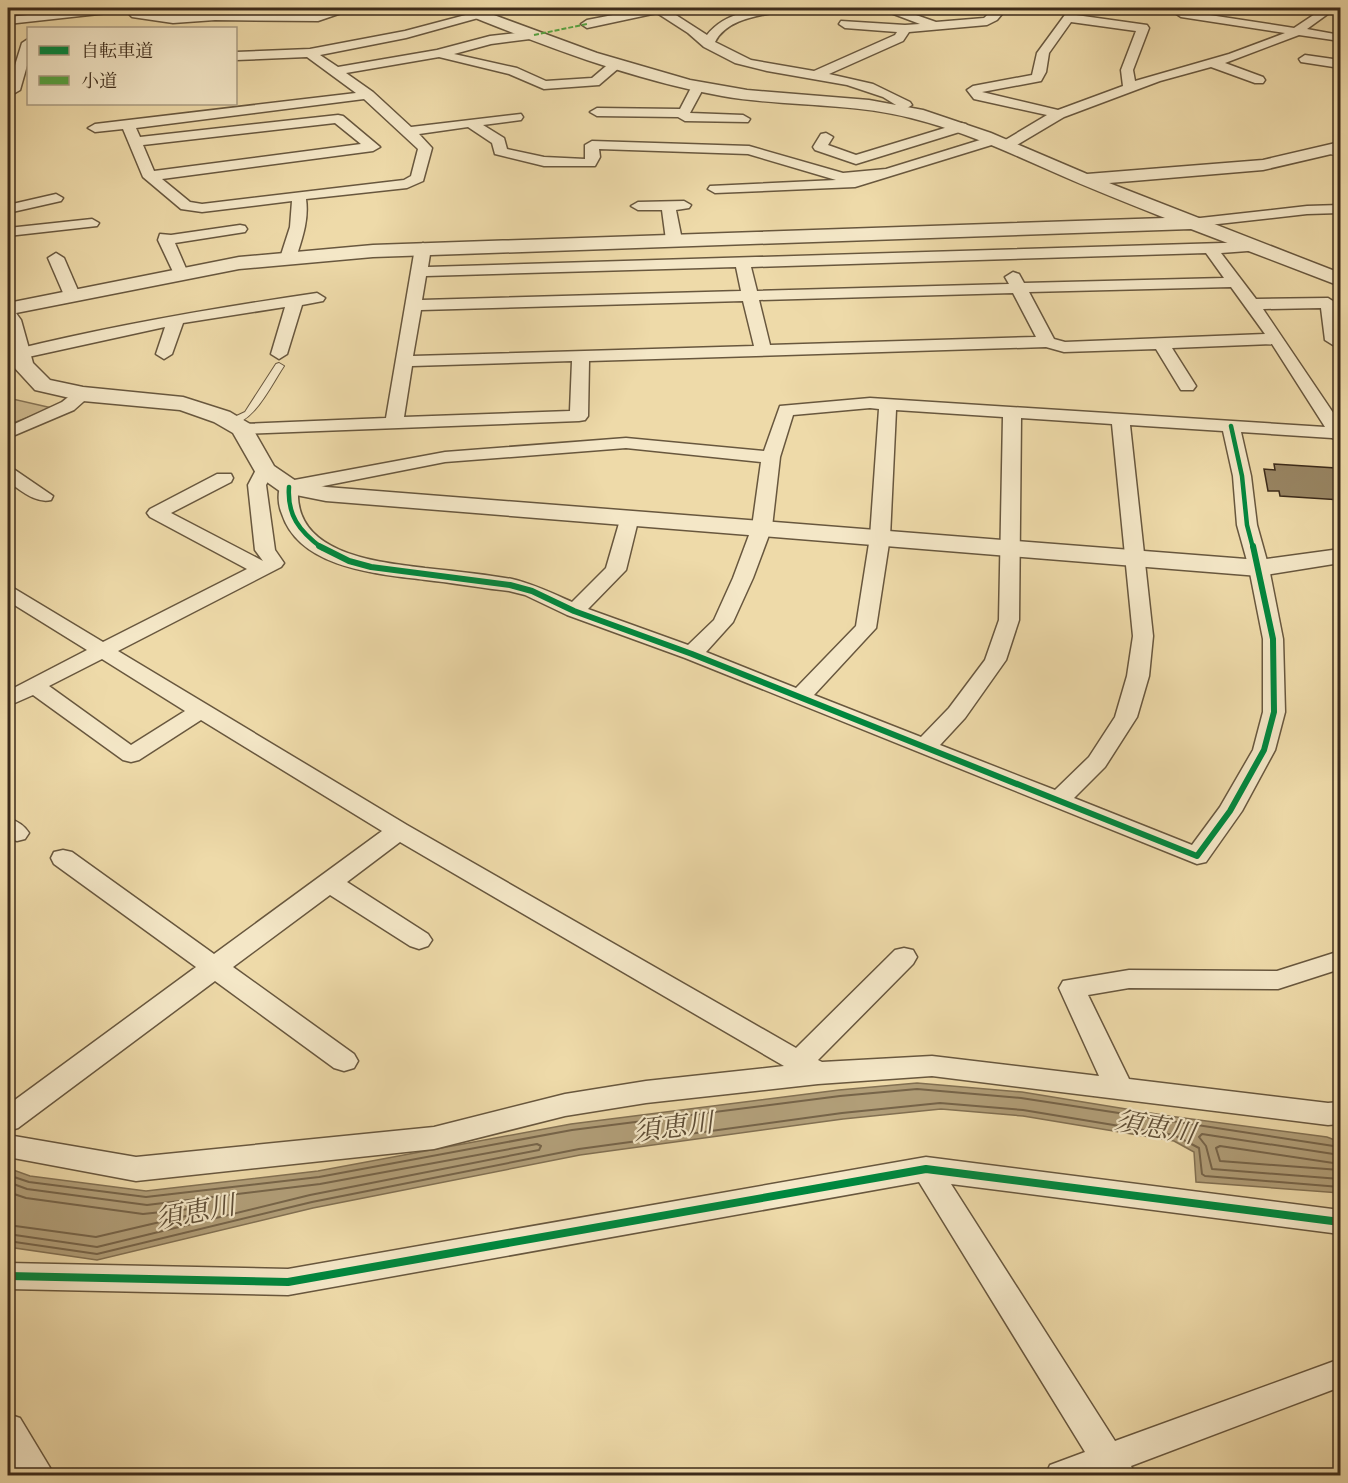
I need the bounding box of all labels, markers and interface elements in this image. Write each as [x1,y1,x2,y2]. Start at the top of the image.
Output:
legend [27,27,237,105]
text: 自転車道 [81,39,153,62]
text: 小道 [81,69,117,92]
water label: 須恵川 [1112,1102,1201,1151]
water label: 須恵川 [631,1104,718,1149]
water label: 須恵川 [152,1186,241,1236]

